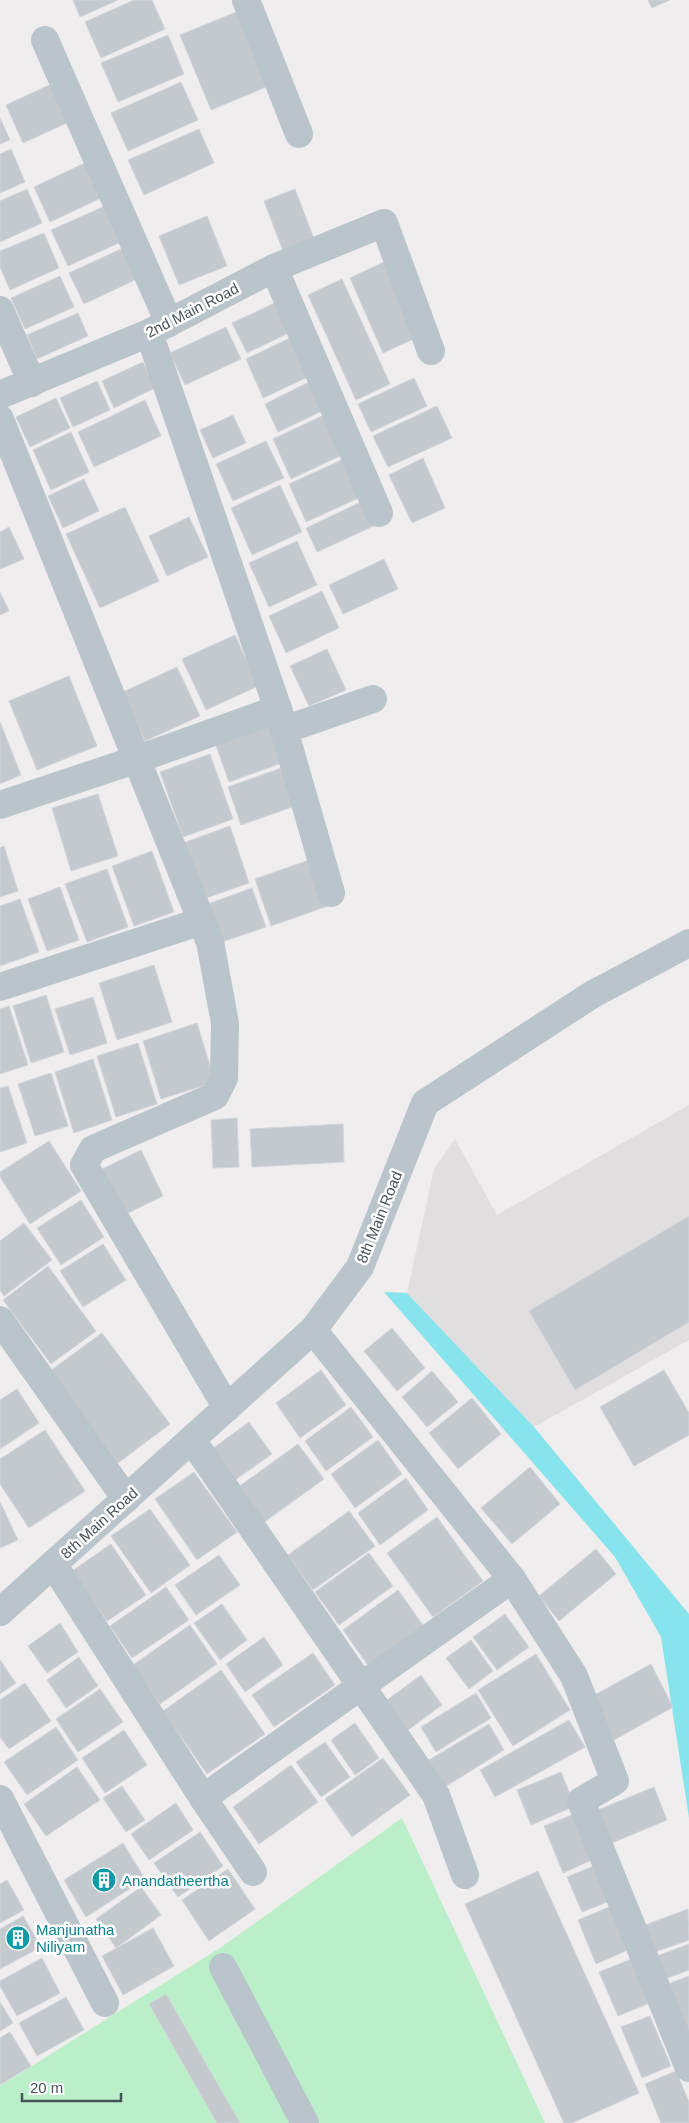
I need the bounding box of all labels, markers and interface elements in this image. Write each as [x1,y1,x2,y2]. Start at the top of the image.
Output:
street label: 2nd Main Road [143,279,241,341]
street label: 8th Main Road [353,1169,405,1265]
street label: 8th Main Road [57,1484,141,1562]
building icon: Anandatheertha [91,1867,117,1893]
place label: Anandatheertha [122,1872,229,1889]
place label: Manjunatha Niliyam [36,1921,115,1955]
building icon: Manjunatha Niliyam [5,1925,31,1951]
scale bar [22,2070,121,2102]
text: 20 m [30,2079,63,2096]

